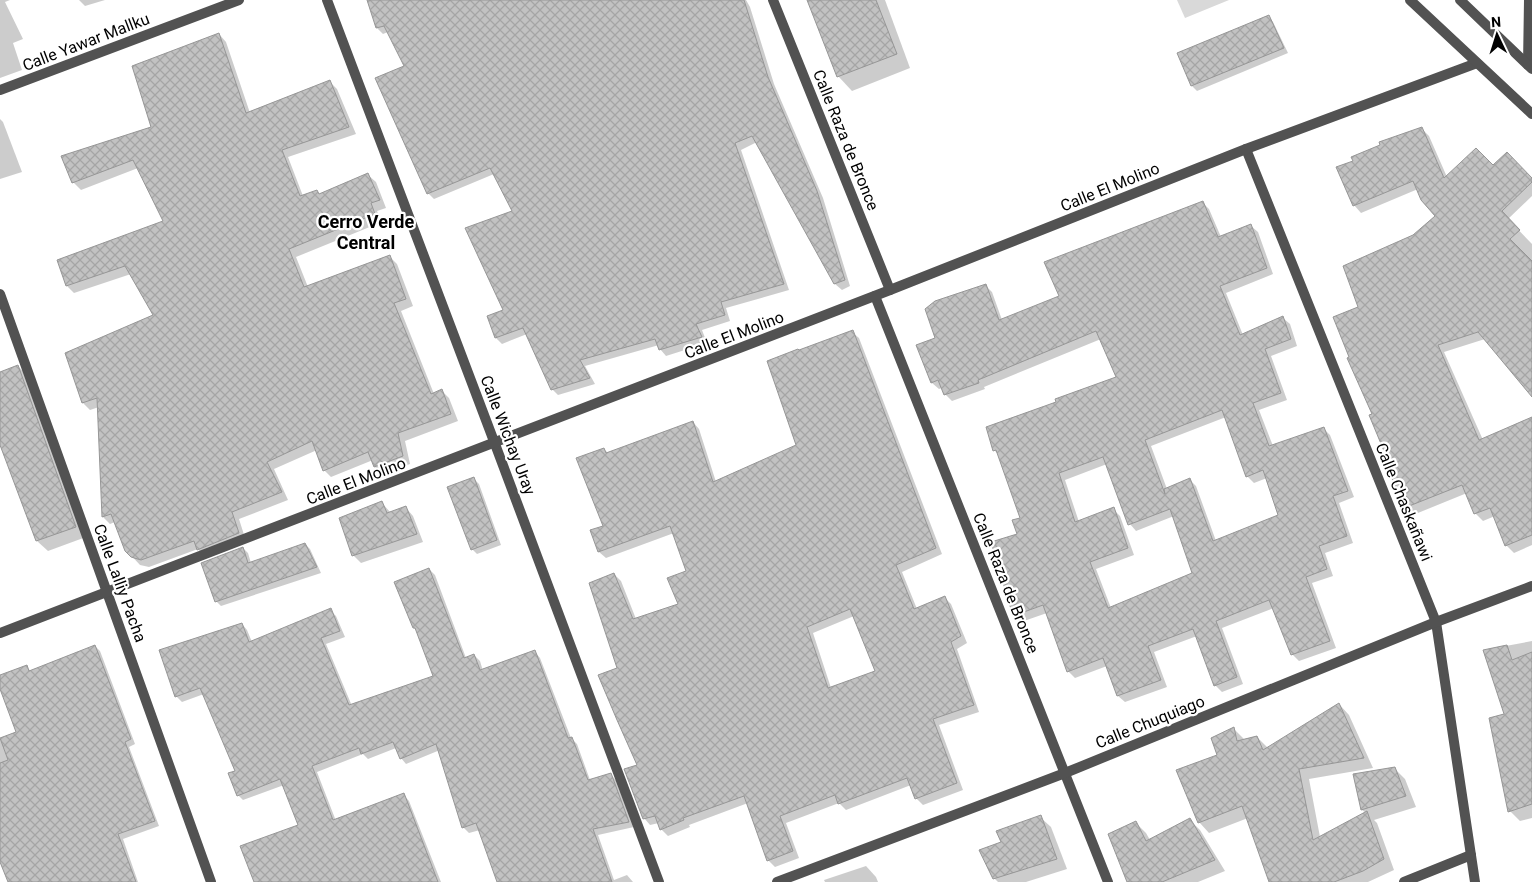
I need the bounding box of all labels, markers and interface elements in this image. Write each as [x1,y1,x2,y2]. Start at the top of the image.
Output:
street label: Calle Yawar Mallku [20,9,152,75]
north arrow [1472,10,1522,60]
text: N [1491,14,1502,30]
street label: Calle Raza de Bronce [809,67,883,213]
street label: Calle El Molino [1058,158,1162,216]
district label: Cerro Verde Central [318,211,414,253]
street label: Calle El Molino [682,307,786,363]
street label: Calle Wichay Uray [476,373,540,498]
street label: Calle Chaskañawi [1372,440,1436,564]
street label: Calle El Molino [304,453,408,509]
street label: Calle Raza de Bronce [969,510,1043,656]
street label: Calle Lalliy Pacha [90,521,150,645]
street label: Calle Chuquiago [1093,691,1207,753]

